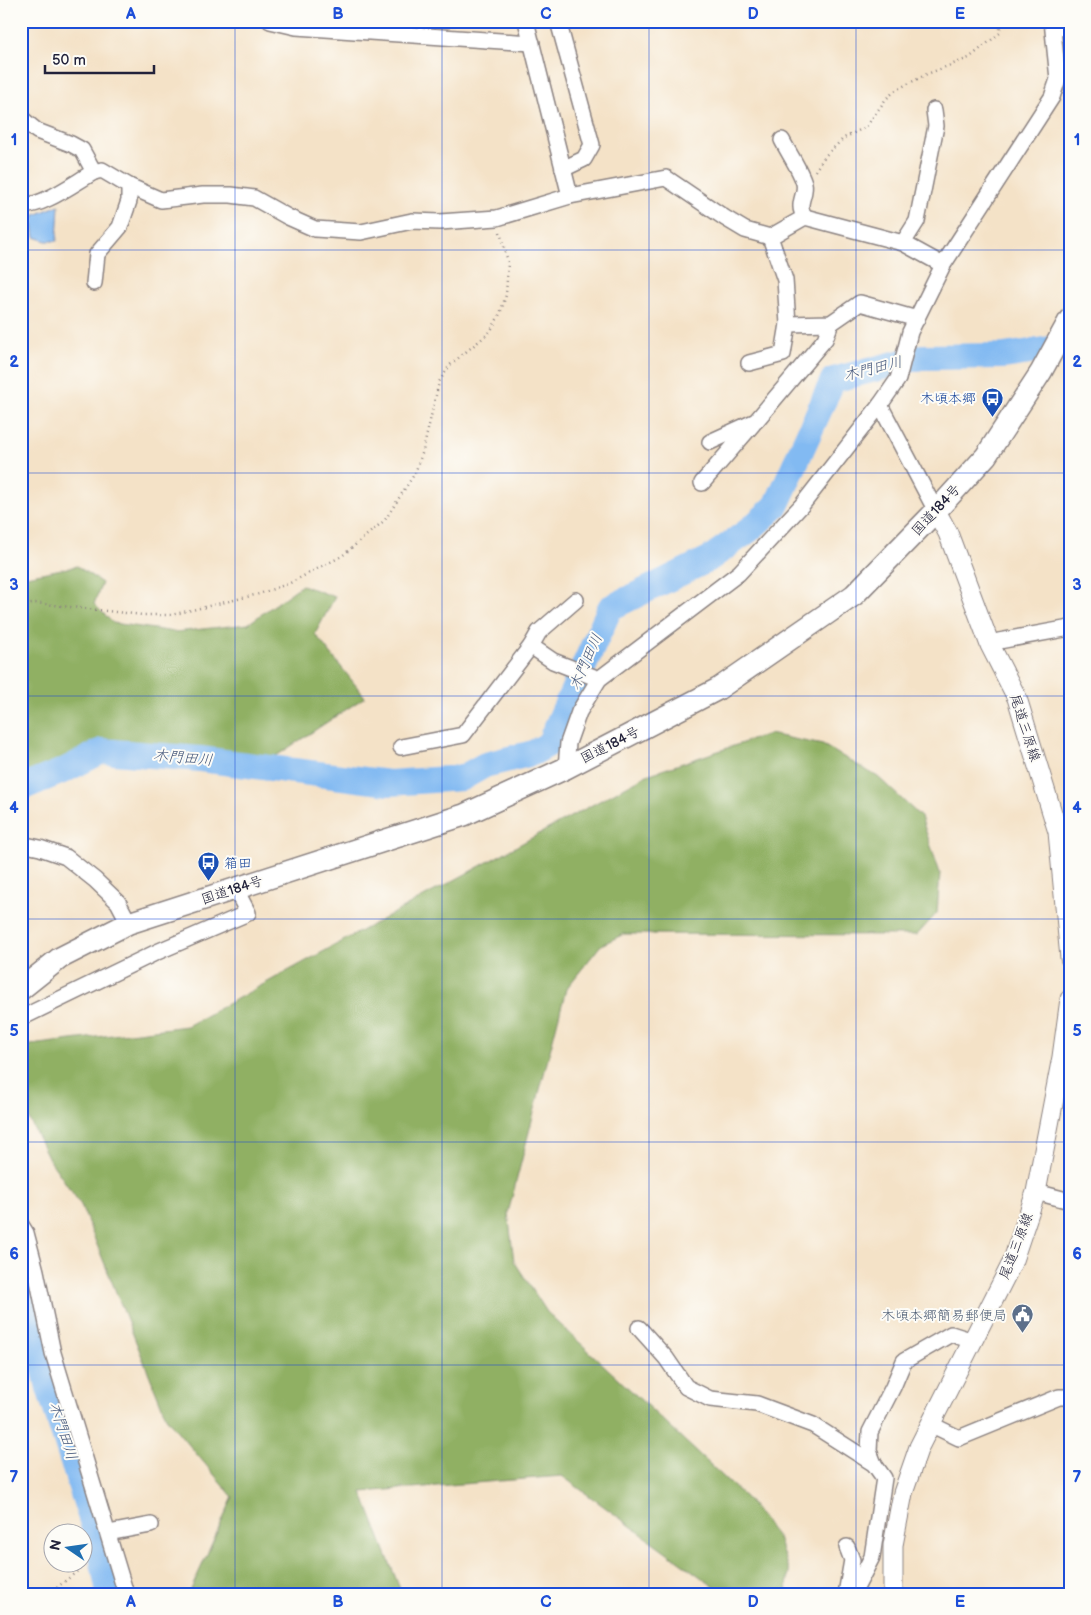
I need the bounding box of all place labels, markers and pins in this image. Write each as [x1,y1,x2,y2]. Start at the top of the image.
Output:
bus stop icon: 木頃本郷 [980,386,1004,417]
place label: 木頃本郷 [920,390,976,407]
bus stop icon: 箱田 [196,851,220,882]
place label: 箱田 [224,855,252,872]
public building icon: 木頃本郷簡易郵便局 [1011,1303,1035,1334]
place label: 木頃本郷簡易郵便局 [881,1307,1007,1324]

